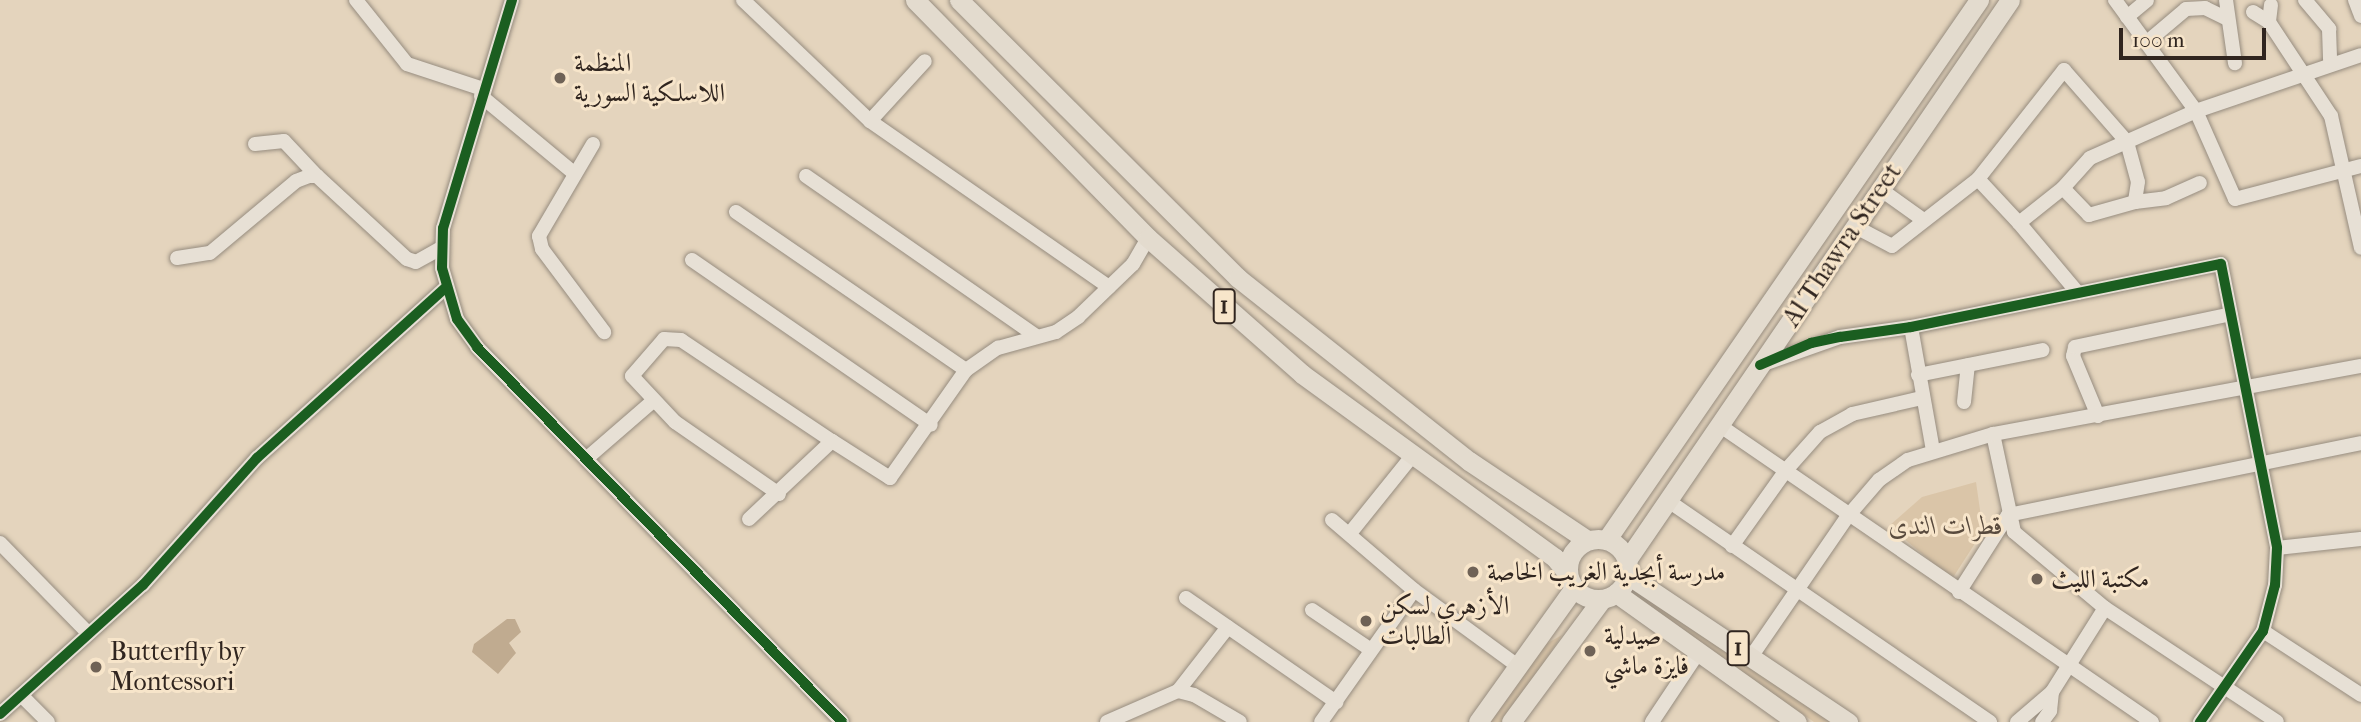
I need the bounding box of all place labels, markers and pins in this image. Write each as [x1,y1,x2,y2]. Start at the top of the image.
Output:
place label: المنظمة اللاسلكية السورية [574,47,725,108]
marker: المنظمة اللاسلكية السورية [552,70,568,86]
place label: مدرسة أبجدية الغريب الخاصة [1487,556,1725,588]
place label: مكتبة الليث [2051,563,2149,595]
marker: مدرسة أبجدية الغريب الخاصة [1465,564,1481,580]
marker: مكتبة الليث [2029,571,2045,587]
place label: الأزهري لسكن الطالبات [1380,590,1509,652]
marker: الأزهري لسكن الطالبات [1358,613,1374,629]
place label: صيدلية فايزة ماشي [1604,620,1689,682]
place label: Butterfly by Montessori [110,636,245,698]
marker: صيدلية فايزة ماشي [1582,643,1598,659]
marker: Butterfly by Montessori [88,659,104,675]

